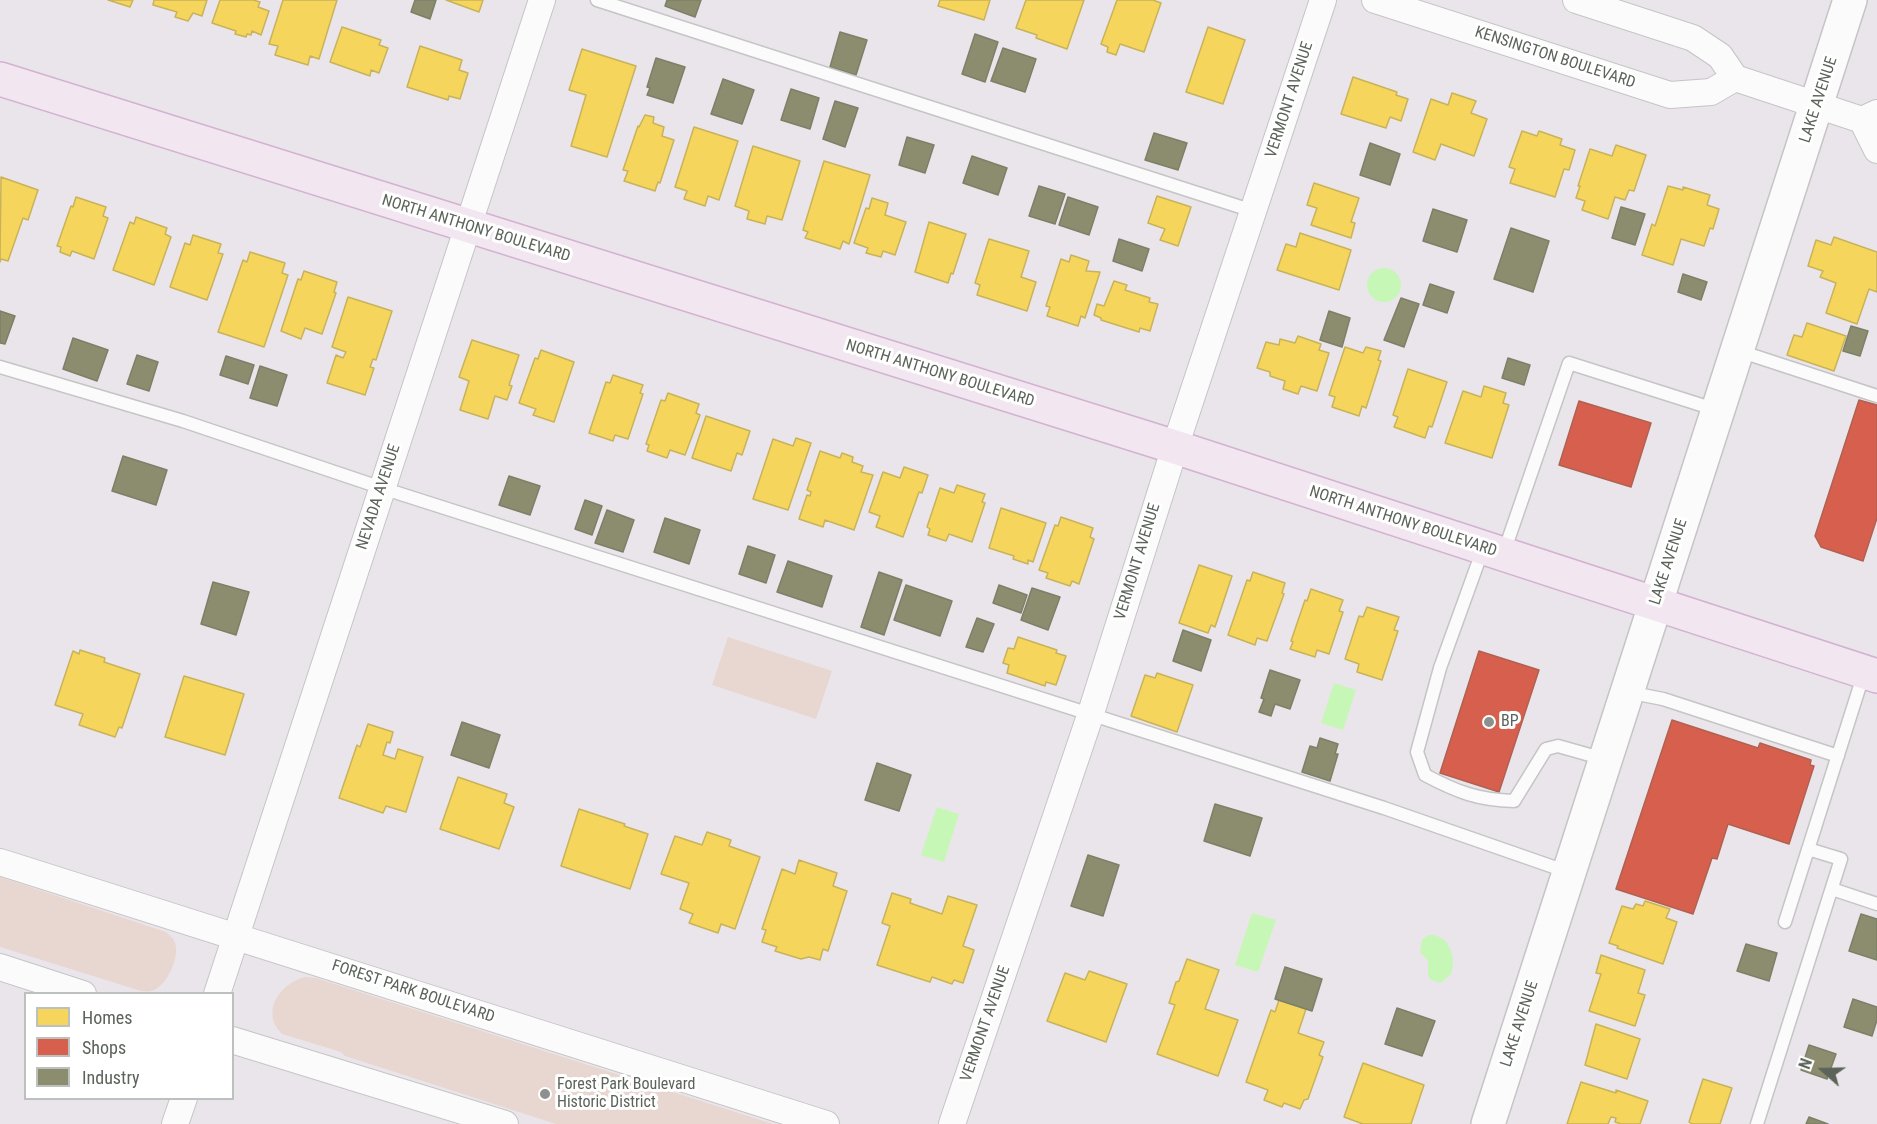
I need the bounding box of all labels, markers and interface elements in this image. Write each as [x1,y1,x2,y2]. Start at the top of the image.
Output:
street label: KENSINGTON BOULEVARD [1472,23,1638,93]
street label: VERMONT AVENUE [1262,39,1318,161]
street label: LAKE AVENUE [1796,54,1842,146]
street label: NORTH ANTHONY BOULEVARD [379,191,573,267]
street label: NORTH ANTHONY BOULEVARD [843,336,1037,412]
street label: NEVADA AVENUE [353,442,405,552]
street label: NORTH ANTHONY BOULEVARD [1307,483,1499,561]
street label: VERMONT AVENUE [1111,501,1165,623]
street label: LAKE AVENUE [1646,516,1692,608]
place label: BP [1501,712,1519,732]
marker: BP [1482,715,1496,729]
street label: FOREST PARK BOULEVARD [329,957,497,1027]
street label: VERMONT AVENUE [957,964,1015,1084]
street label: LAKE AVENUE [1497,978,1543,1070]
legend [24,992,234,1100]
text: Homes [82,1007,132,1028]
text: Shops [82,1037,126,1058]
north arrow [1793,1040,1853,1100]
text: N [1795,1056,1816,1072]
text: Industry [82,1067,140,1088]
place label: Forest Park Boulevard Historic District [557,1075,695,1113]
marker: Forest Park Boulevard Historic District [538,1087,552,1101]

